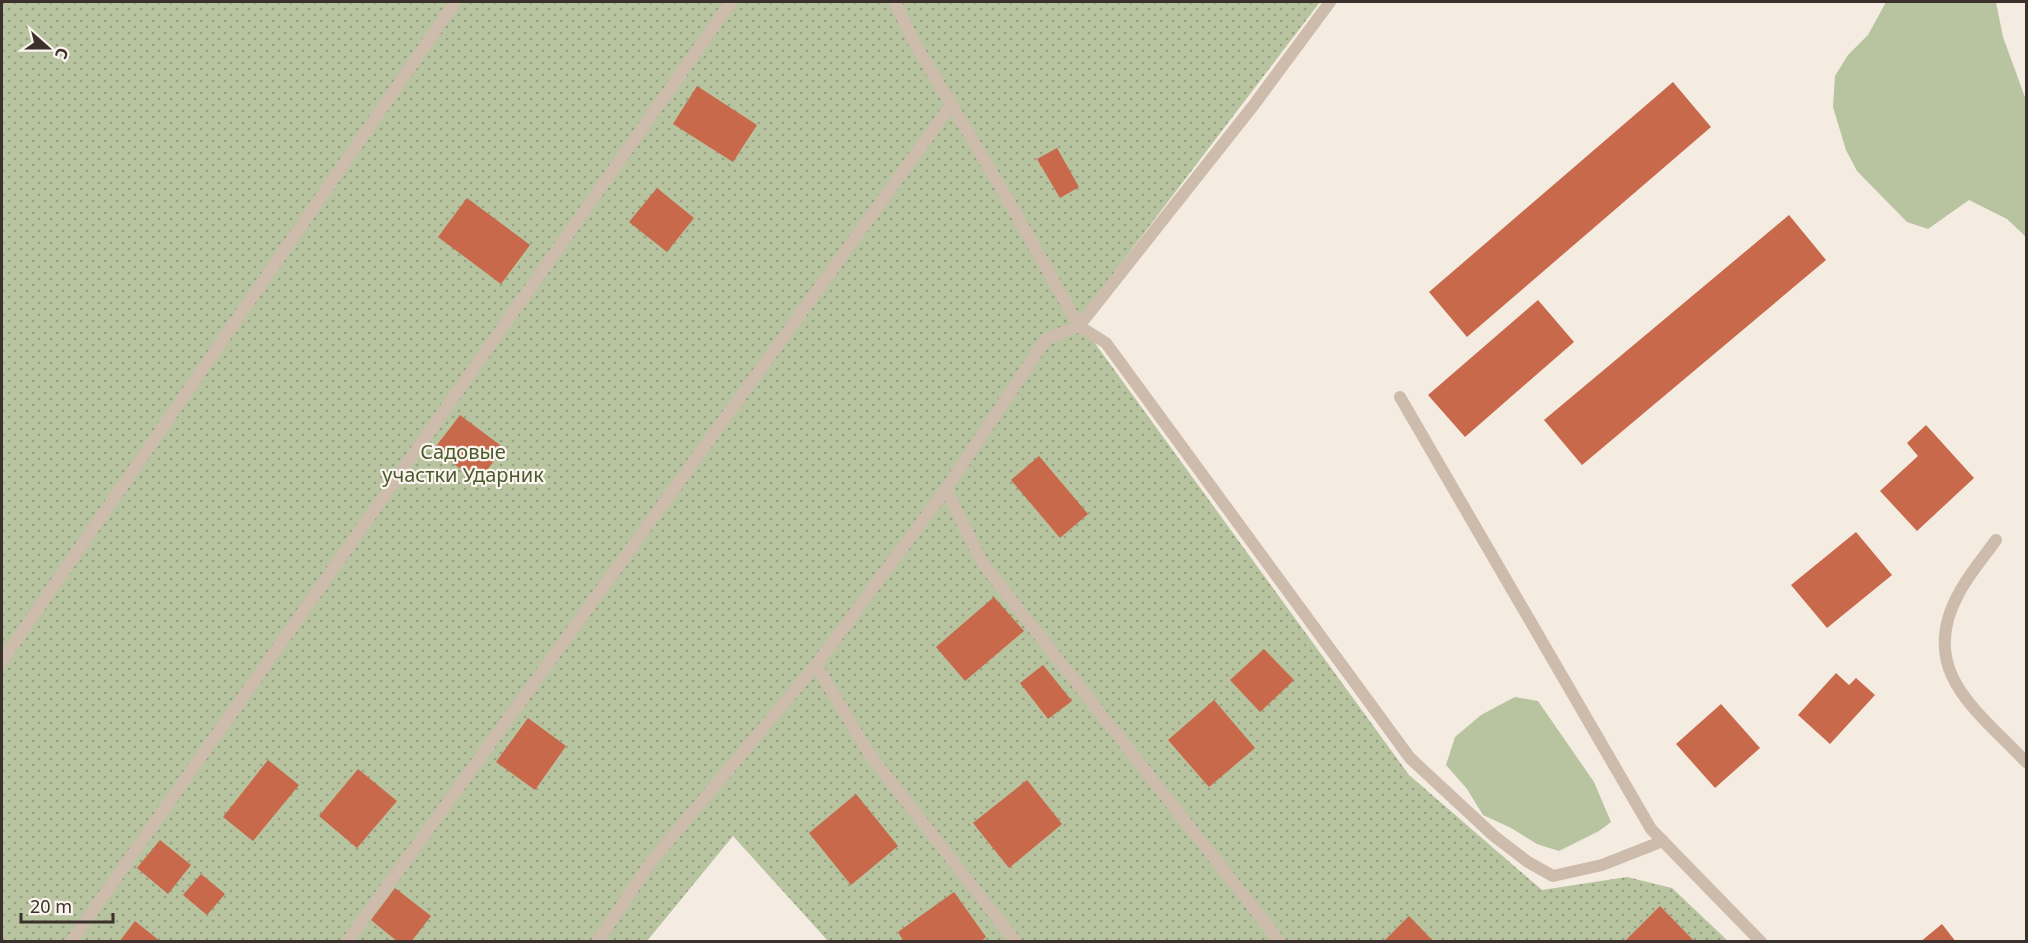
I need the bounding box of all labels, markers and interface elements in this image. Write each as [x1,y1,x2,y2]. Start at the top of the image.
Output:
north arrow [18,18,78,78]
text: С [50,45,74,62]
park label: Садовые участки Ударник [382,438,544,488]
scale bar [21,886,112,924]
text: 20 m [30,894,72,918]

